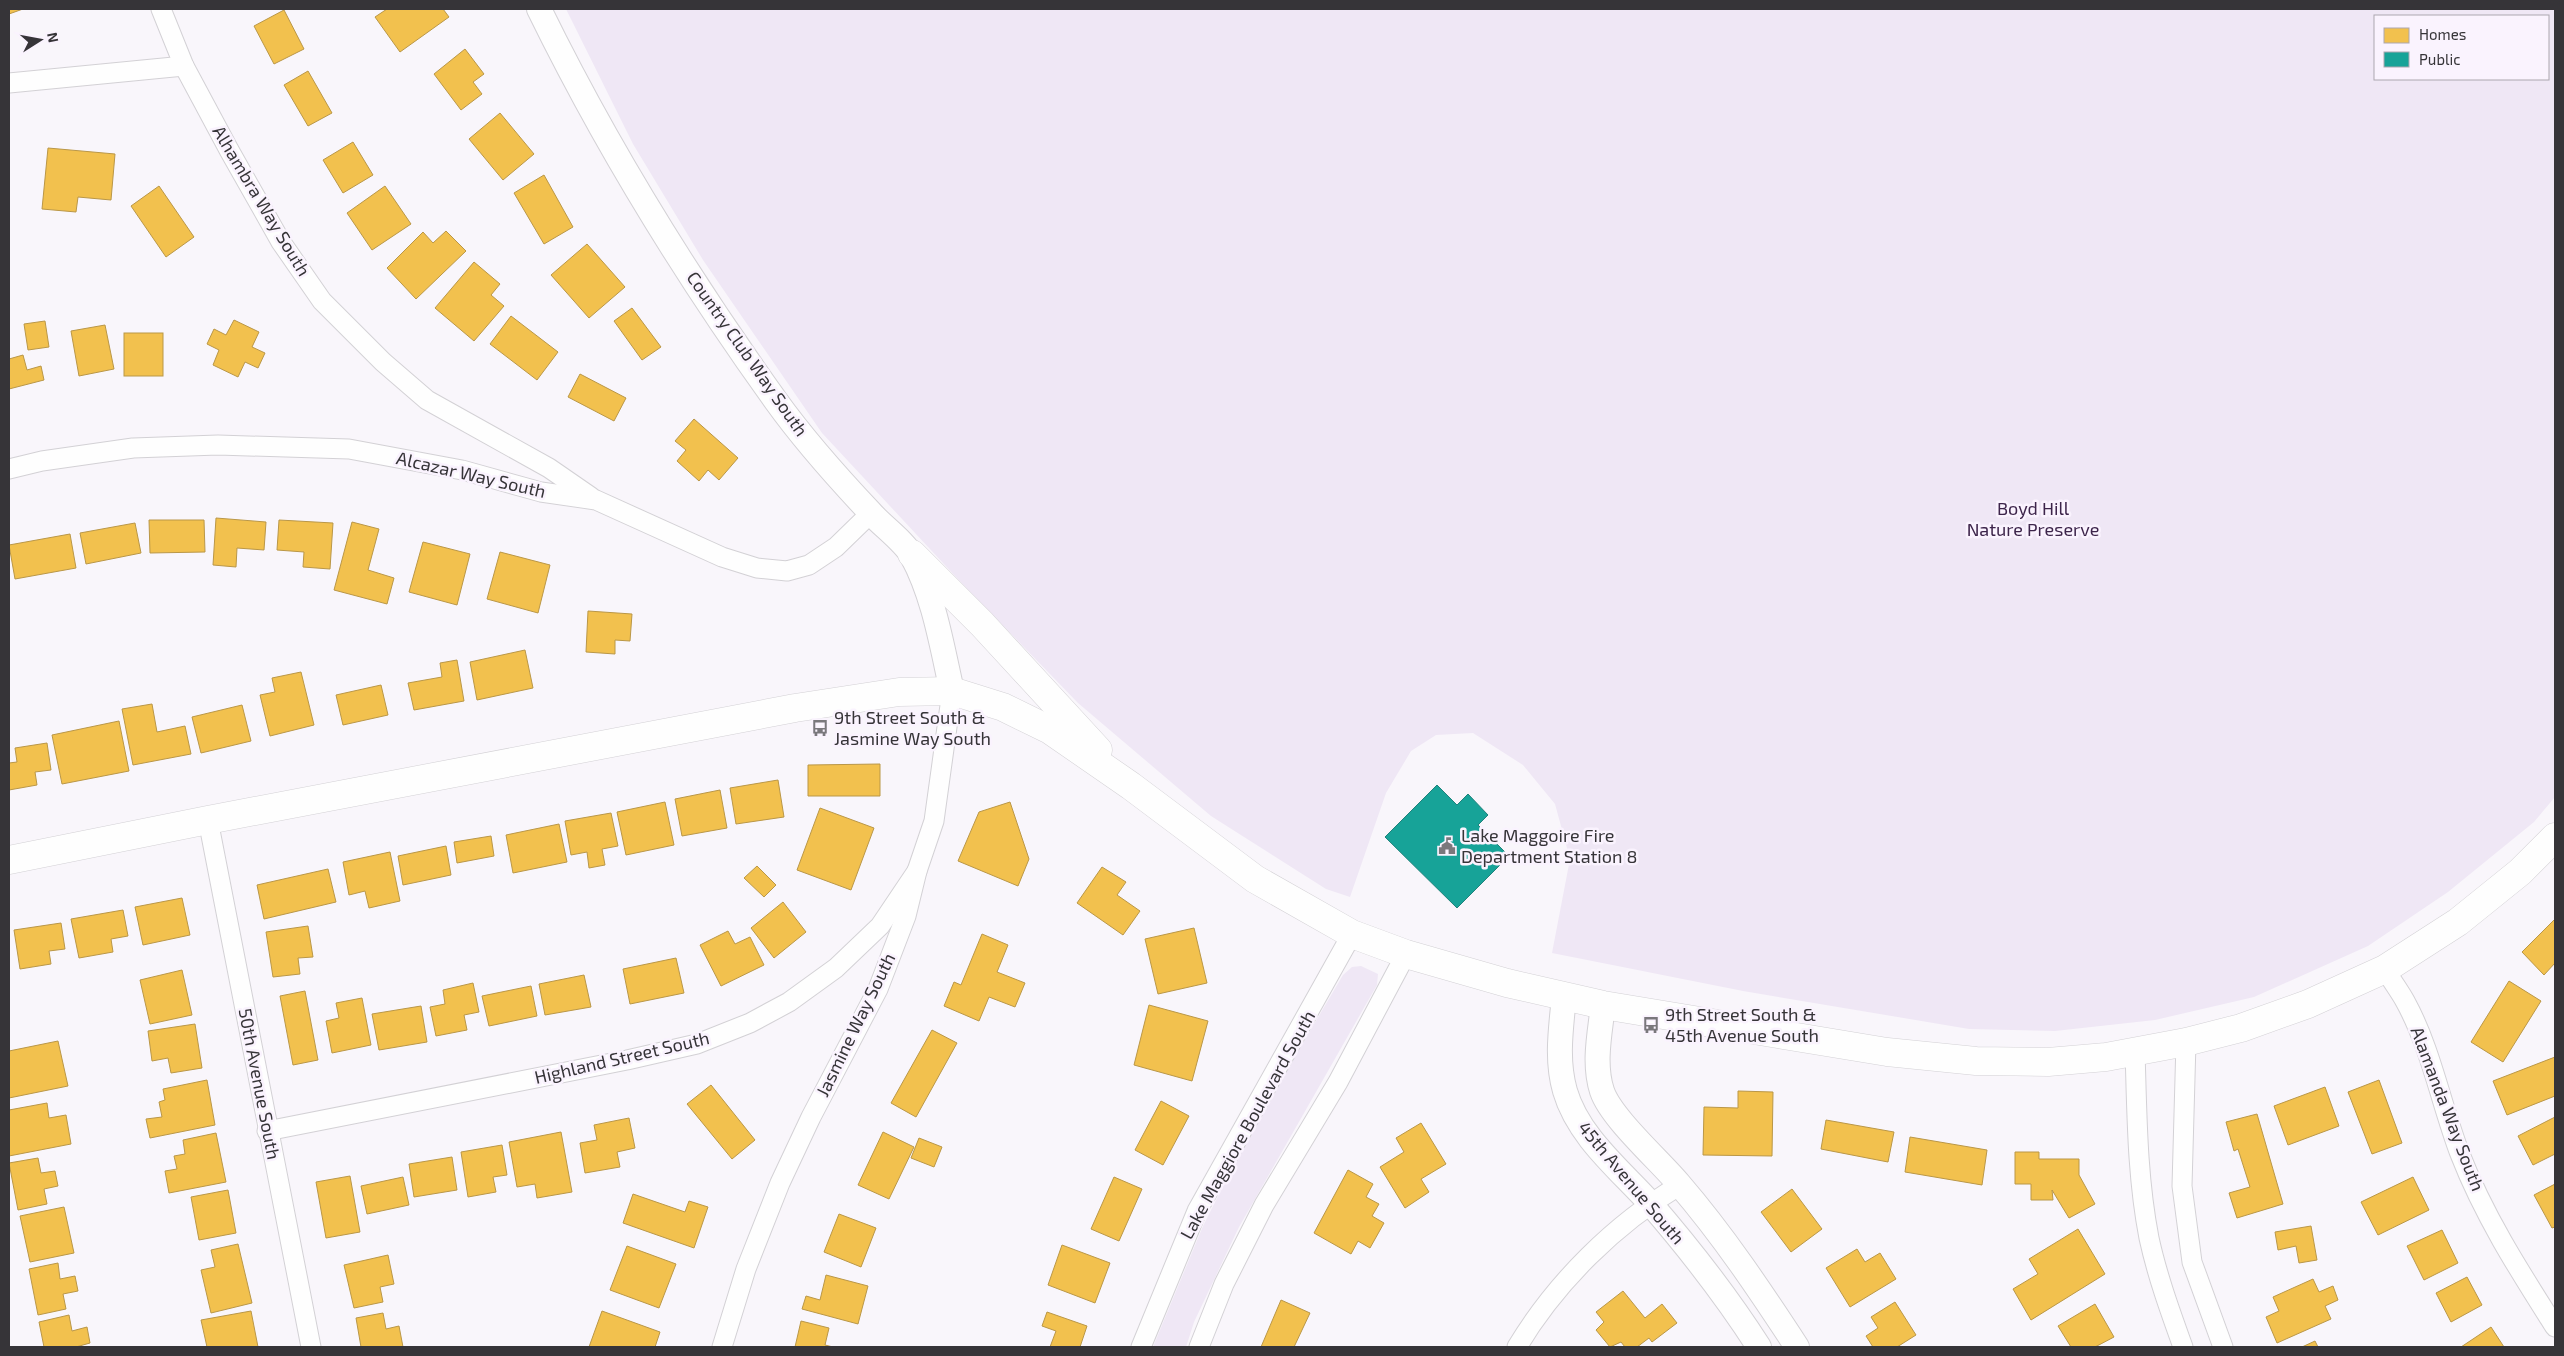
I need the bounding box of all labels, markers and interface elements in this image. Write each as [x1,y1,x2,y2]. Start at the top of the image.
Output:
north arrow [15,15,65,65]
legend [2374,15,2549,80]
text: Homes [2419,25,2466,43]
text: N [44,31,63,44]
text: Public [2419,50,2460,68]
street label: Alhambra Way South [208,121,315,280]
street label: Country Club Way South [683,267,813,440]
street label: Alcazar Way South [394,446,548,502]
park label: Boyd Hill Nature Preserve [1967,497,2099,540]
place label: 9th Street South & Jasmine Way South [834,706,991,749]
bus stop icon: 9th Street South & Jasmine Way South [810,718,830,738]
place label: Lake Maggoire Fire Department Station 8 [1461,824,1637,867]
public building icon: Lake Maggoire Fire Department Station 8 [1437,836,1457,856]
street label: Jasmine Way South [811,949,899,1100]
place label: 9th Street South & 45th Avenue South [1665,1003,1819,1046]
street label: 50th Avenue South [235,1006,285,1161]
street label: Lake Maggiore Boulevard South [1175,1006,1319,1243]
bus stop icon: 9th Street South & 45th Avenue South [1641,1015,1661,1035]
street label: Alamanda Way South [2406,1023,2489,1194]
street label: Highland Street South [532,1026,711,1088]
street label: 45th Avenue South [1574,1116,1690,1248]

